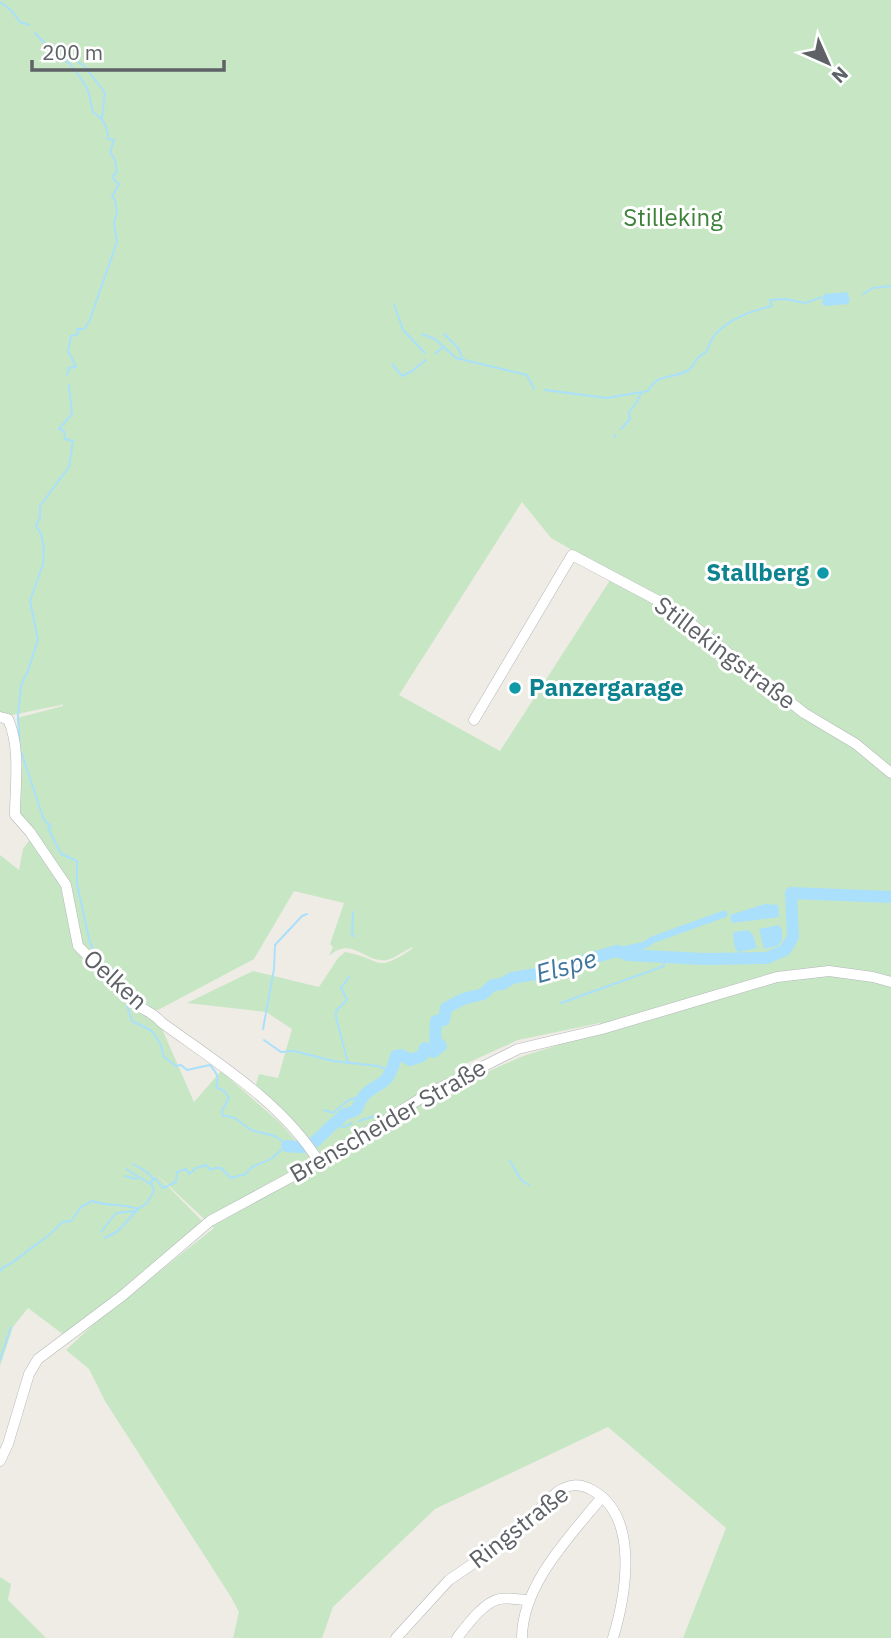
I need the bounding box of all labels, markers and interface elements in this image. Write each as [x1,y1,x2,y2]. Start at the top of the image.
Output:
scale bar [32,28,224,72]
north arrow [793,28,863,98]
text: 200 m [42,38,103,66]
text: N [827,62,853,88]
park label: Stilleking [623,201,723,233]
place label: Stallberg [706,556,810,588]
marker: Stallberg [815,565,831,581]
street label: Stillekingstraße [648,588,803,716]
place label: Panzergarage [529,671,684,703]
marker: Panzergarage [507,680,523,696]
water label: Elspe [531,940,600,990]
street label: Oelken [77,942,155,1016]
street label: Brenscheider Straße [283,1051,492,1189]
street label: Ringstraße [462,1477,575,1575]

